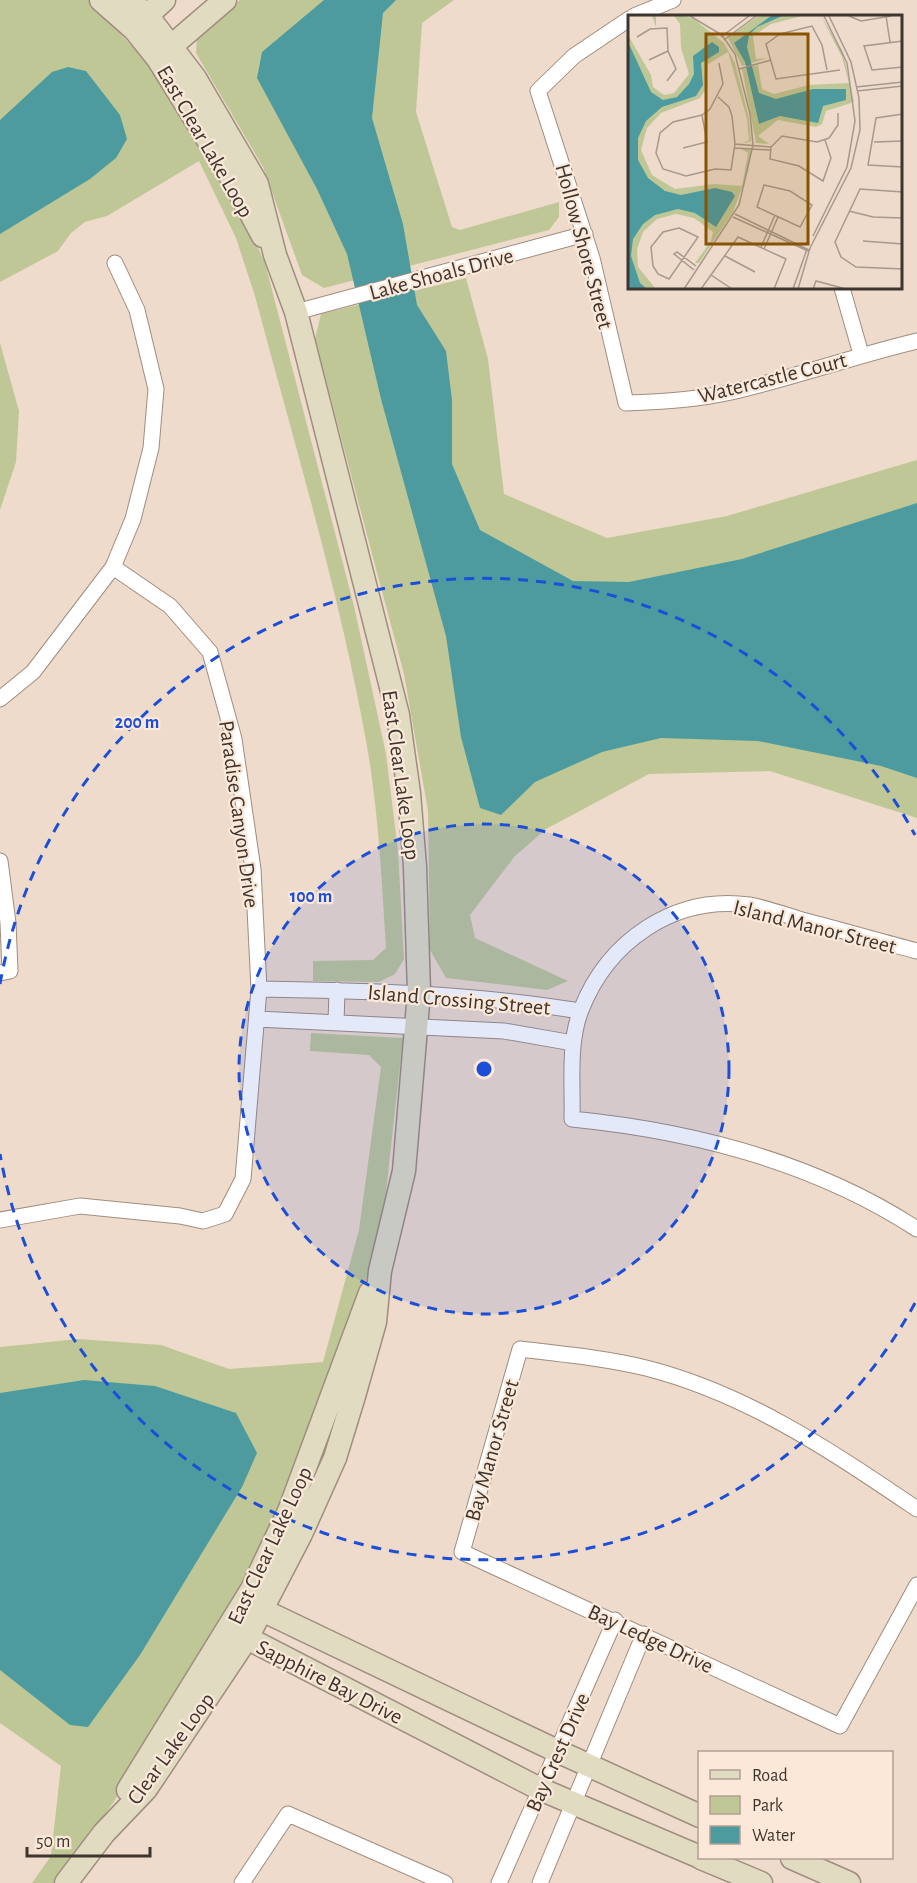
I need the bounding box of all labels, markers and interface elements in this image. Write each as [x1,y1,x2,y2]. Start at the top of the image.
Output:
inset map [628,15,902,290]
street label: East Clear Lake Loop [153,62,257,221]
street label: Hollow Shore Street [551,161,617,331]
street label: Lake Shoals Drive [367,244,516,304]
street label: Watercastle Court [696,349,849,407]
street label: East Clear Lake Loop [378,689,424,861]
text: 200 m [115,714,159,732]
street label: Paradise Canyon Drive [215,719,263,909]
text: 100 m [290,888,332,906]
street label: Island Manor Street [731,896,898,958]
street label: Island Crossing Street [367,981,551,1019]
centre of rings [474,1059,494,1079]
street label: Bay Manor Street [461,1377,523,1524]
street label: East Clear Lake Loop [224,1463,316,1628]
street label: Bay Ledge Drive [585,1600,717,1677]
street label: Sapphire Bay Drive [253,1636,406,1728]
street label: Clear Lake Loop [123,1689,219,1808]
street label: Bay Crest Drive [522,1690,594,1815]
legend [698,1751,893,1859]
text: Road [752,1767,788,1785]
text: Park [752,1797,784,1815]
scale bar [27,1820,150,1858]
text: Water [752,1827,795,1845]
text: 50 m [36,1833,70,1851]

